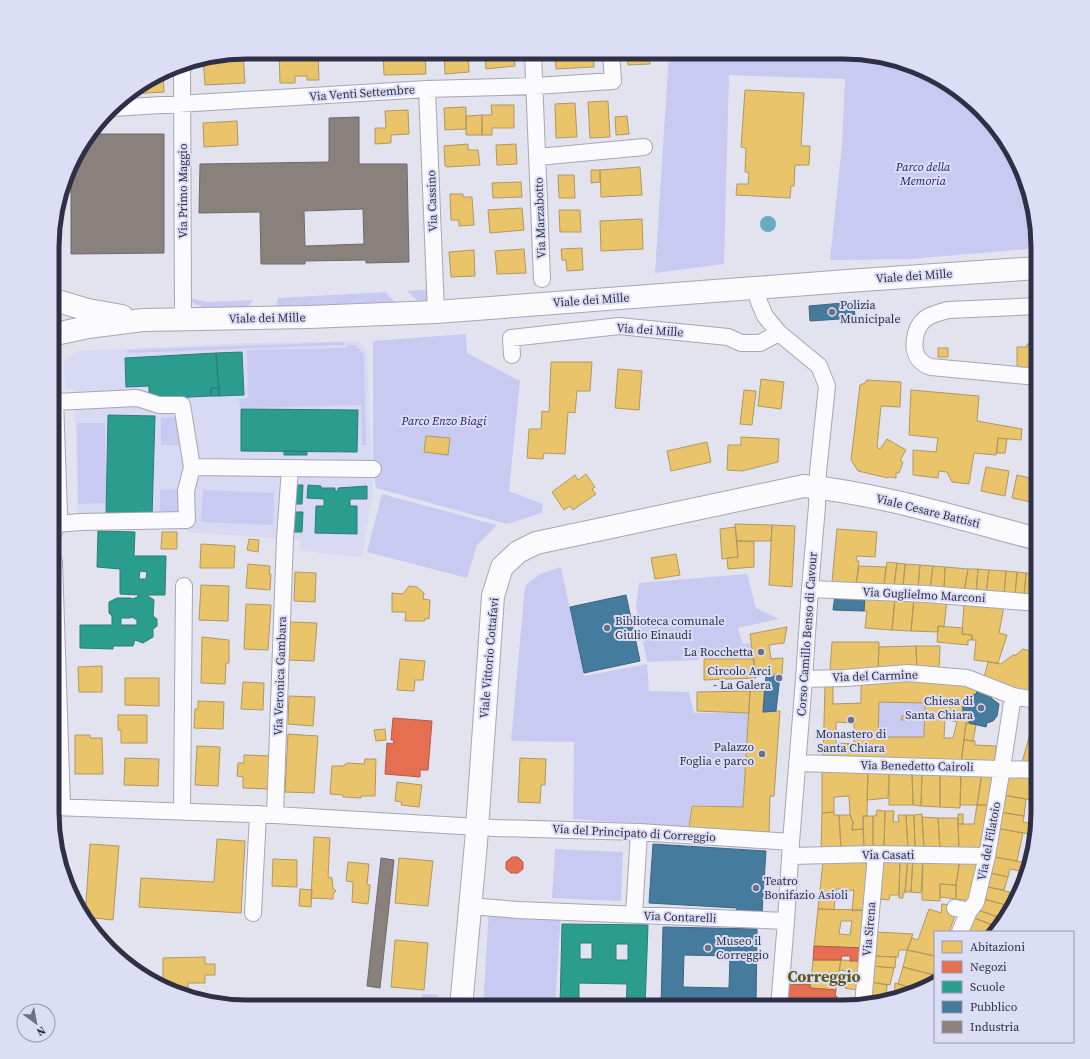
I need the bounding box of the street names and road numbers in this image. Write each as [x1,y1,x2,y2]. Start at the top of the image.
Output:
street label: Via Venti Settembre [309,81,415,105]
street label: Via Primo Maggio [175,143,191,239]
street label: Via Cassino [423,169,441,232]
street label: Via Marzabotto [531,177,549,259]
street label: Viale dei Mille [875,265,953,287]
street label: Viale dei Mille [552,289,630,311]
street label: Viale dei Mille [228,309,306,327]
street label: Via dei Mille [616,320,684,340]
street label: Viale Cesare Battisti [874,490,982,532]
street label: Corso Camillo Benso di Cavour [793,551,821,717]
street label: Via Guglielmo Marconi [862,584,986,606]
street label: Viale Vittorio Cottafavi [476,597,502,719]
street label: Via Veronica Gambara [270,615,290,736]
street label: Via del Carmine [832,667,918,685]
street label: Via Benedetto Cairoli [860,757,974,775]
street label: Via del Filatoio [974,800,1005,882]
street label: Via del Principato di Correggio [552,821,717,845]
street label: Via Casati [862,847,915,863]
street label: Via Sirena [859,900,879,957]
street label: Via Contarelli [643,908,717,926]

